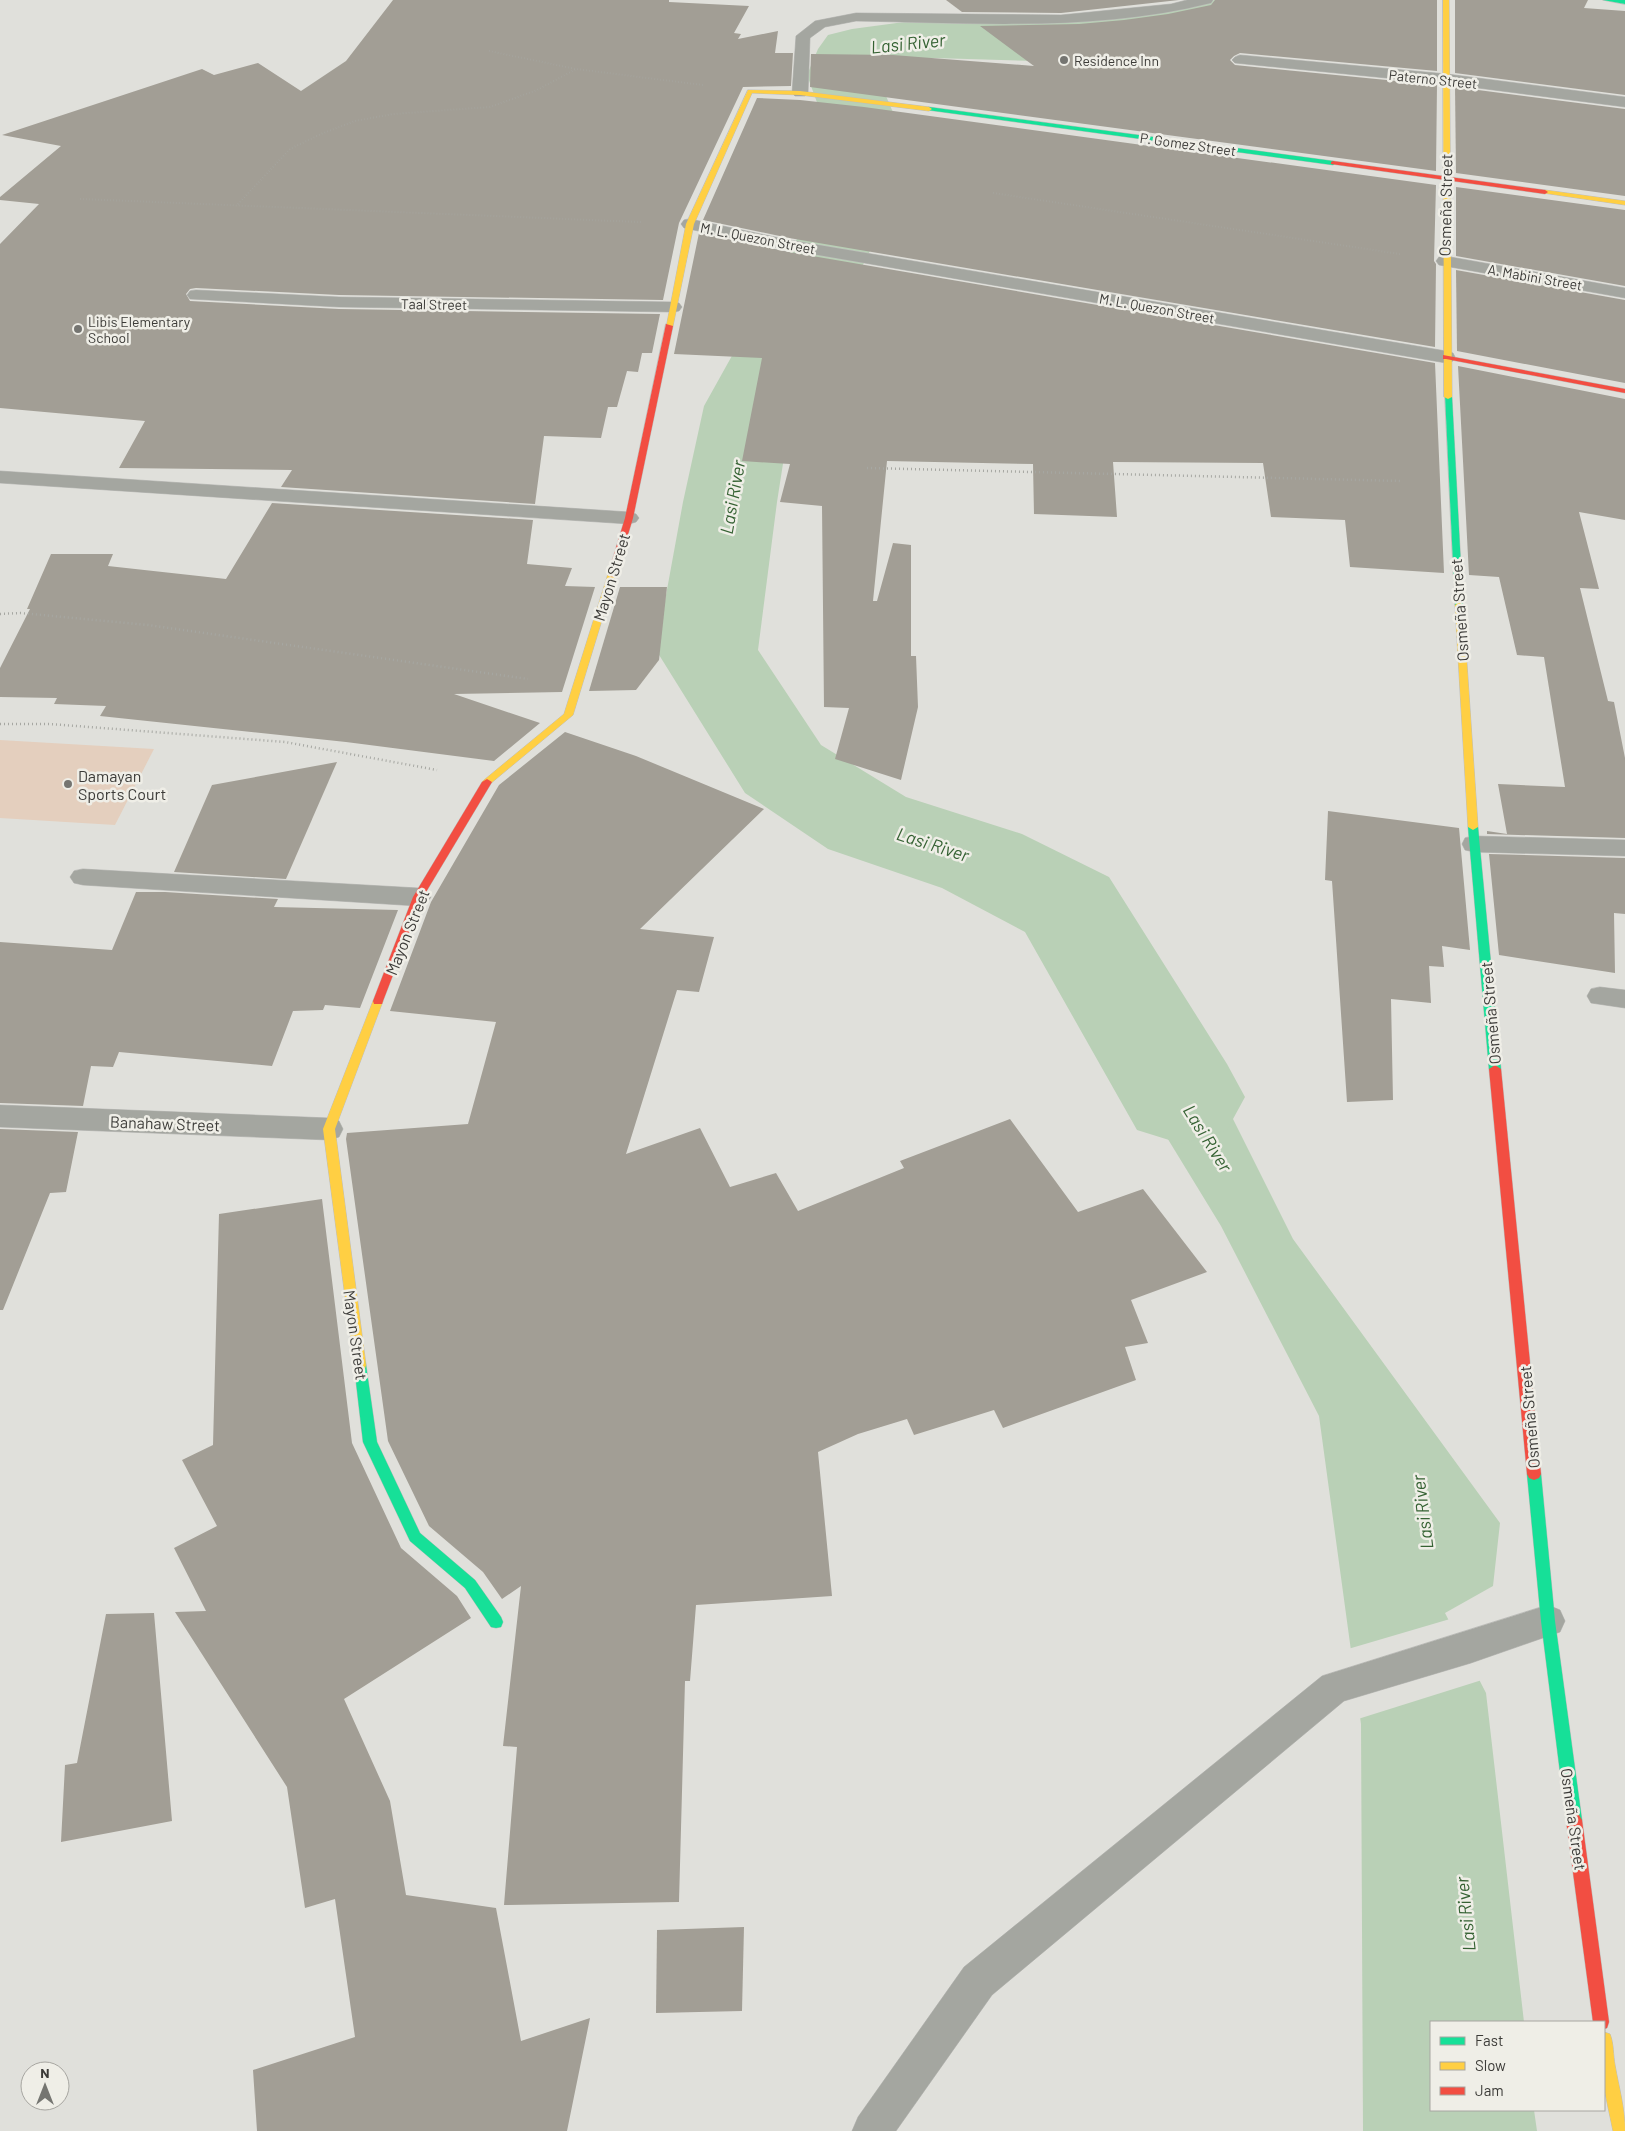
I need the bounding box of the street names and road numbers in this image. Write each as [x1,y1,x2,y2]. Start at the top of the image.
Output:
street label: Paterno Street [1388,66,1478,92]
street label: P. Gomez Street [1139,129,1237,159]
street label: Osmeña Street [1435,153,1455,257]
street label: M. L. Quezon Street [699,219,817,257]
street label: A. Mabini Street [1486,260,1584,294]
street label: M. L. Quezon Street [1098,289,1216,327]
street label: Taal Street [401,295,467,313]
street label: Mayon Street [589,531,633,623]
street label: Osmeña Street [1446,558,1472,662]
street label: Mayon Street [381,886,433,978]
street label: Osmeña Street [1476,961,1504,1065]
street label: Banahaw Street [110,1112,220,1134]
street label: Mayon Street [340,1289,372,1381]
street label: Osmeña Street [1515,1365,1543,1469]
street label: Osmeña Street [1557,1767,1591,1871]

